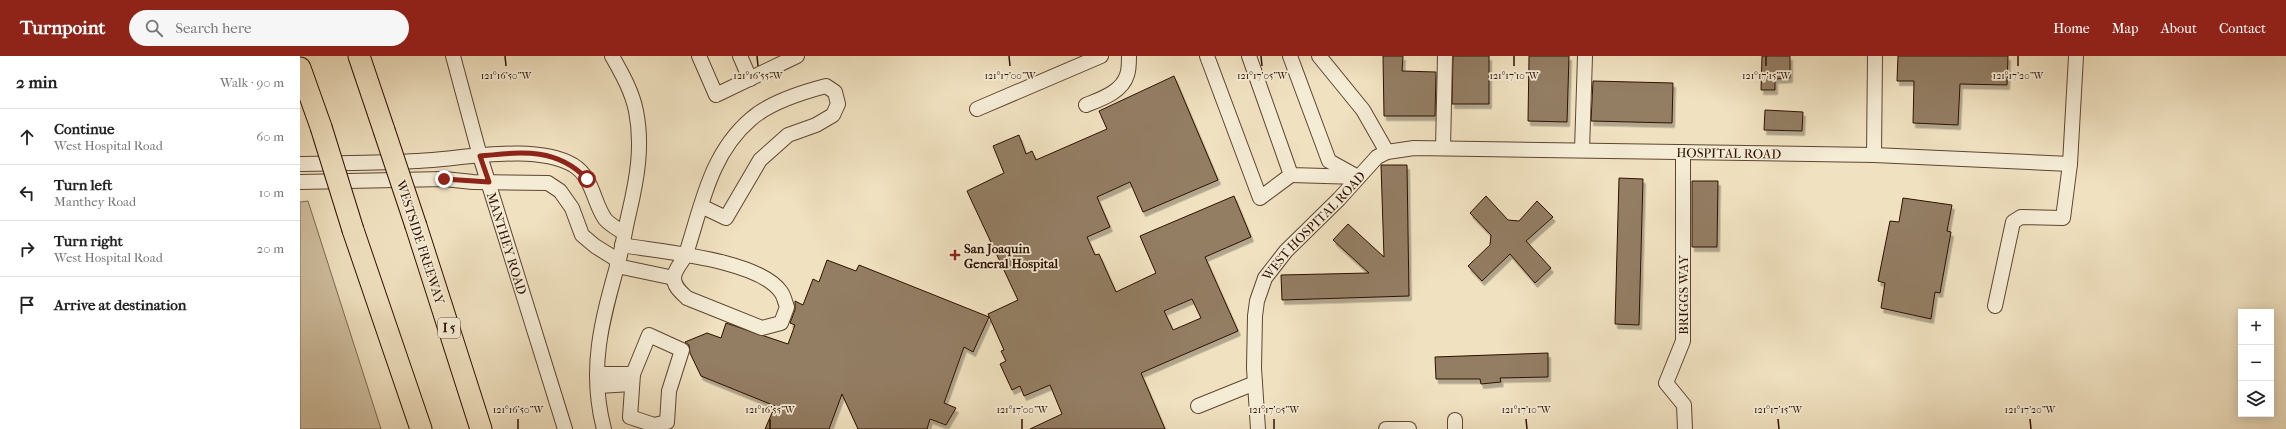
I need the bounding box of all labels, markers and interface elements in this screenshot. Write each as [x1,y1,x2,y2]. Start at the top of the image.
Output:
search box [129,10,409,46]
text: Turnpoint [20,17,105,39]
icon: search [143,17,165,39]
text: Search here [175,19,251,37]
text: Home [2053,20,2090,37]
text: Map [2112,20,2139,37]
text: About [2161,20,2197,37]
text: Contact [2219,20,2266,37]
text: 121°16'50"W [481,70,532,82]
text: 121°16'55"W [733,70,784,82]
text: 121°17'00"W [984,70,1037,82]
text: 121°17'05"W [1237,70,1288,82]
text: 121°17'10"W [1489,70,1540,82]
text: 121°17'15"W [1742,70,1791,82]
text: 121°17'20"W [1993,70,2045,82]
text: 2 min [16,72,57,92]
text: Walk · 90 m [220,75,284,90]
text: Continue [54,120,114,138]
icon: ahead [16,126,38,148]
text: 60 m [256,129,284,144]
text: West Hospital Road [54,138,163,153]
street label: HOSPITAL ROAD [1676,145,1781,162]
street label: WEST HOSPITAL ROAD [1258,168,1368,284]
route end [435,170,453,188]
route start [578,170,596,188]
text: Turn left [54,176,112,194]
street label: WESTSIDE FREEWAY [393,177,448,307]
icon: left [16,182,38,204]
text: 10 m [259,185,284,200]
street label: MANTHEY ROAD [484,190,530,297]
text: Manthey Road [54,194,136,209]
text: Turn right [54,232,123,250]
icon: right [16,238,38,260]
text: 20 m [257,241,284,256]
place label: San Joaquin General Hospital [964,241,1058,272]
marker: San Joaquin General Hospital [949,249,961,261]
text: West Hospital Road [54,250,163,265]
street label: BRIGGS WAY [1676,254,1691,335]
icon: arrive [16,294,38,316]
text: Arrive at destination [54,296,186,314]
map controls [2238,309,2274,417]
button: + [2238,309,2274,345]
road number: I 5 [438,318,460,338]
button: − [2238,345,2274,381]
button: layers [2238,381,2274,417]
text: 121°16'50"W [493,404,544,416]
text: 121°16'55"W [745,404,796,416]
text: 121°17'00"W [996,404,1049,416]
text: 121°17'05"W [1249,404,1300,416]
text: 121°17'10"W [1501,404,1552,416]
text: 121°17'15"W [1754,404,1803,416]
text: 121°17'20"W [2005,404,2057,416]

